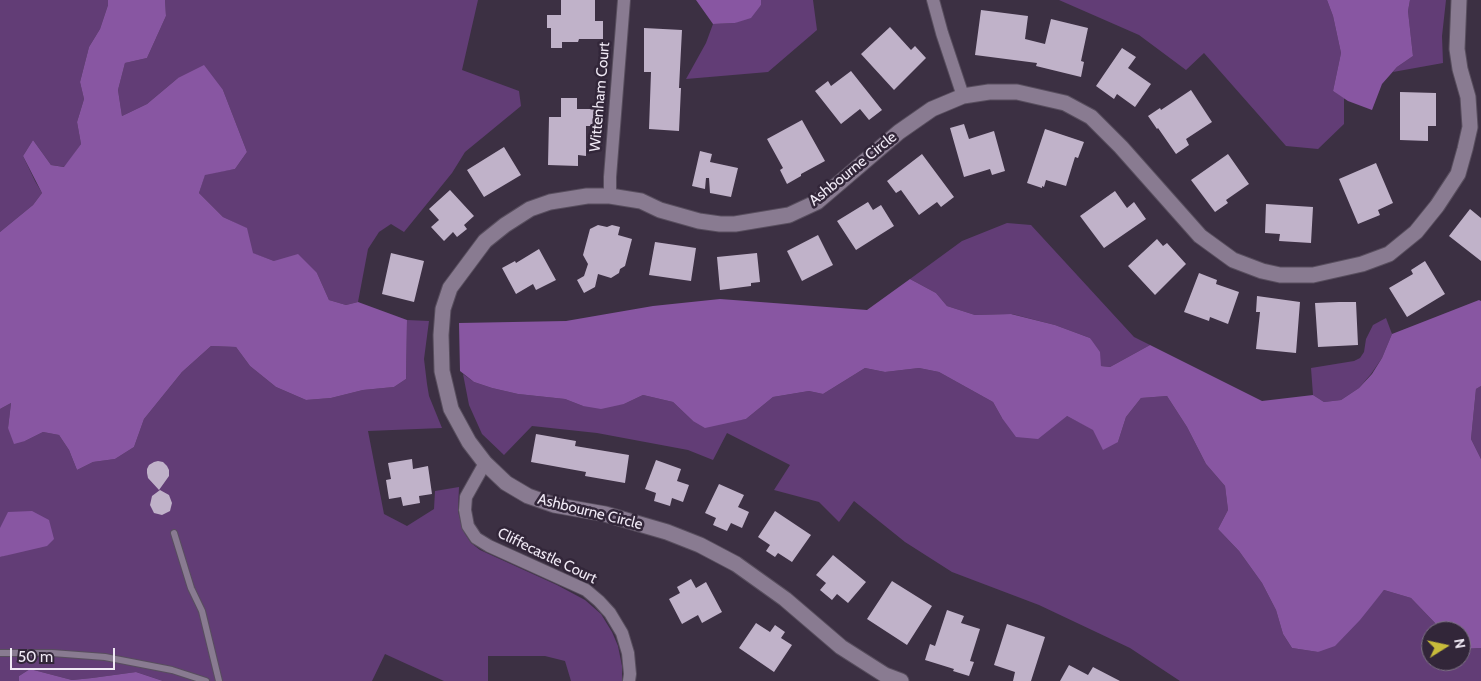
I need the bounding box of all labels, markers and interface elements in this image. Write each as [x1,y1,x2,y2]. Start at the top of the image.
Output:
street label: Wittenham Court [586,41,614,153]
street label: Ashbourne Circle [806,128,900,210]
street label: Ashbourne Circle [536,490,644,534]
street label: Cliffecastle Court [494,524,600,588]
north arrow [1421,621,1471,671]
text: N [1450,637,1470,650]
scale bar [12,638,118,670]
text: 50 m [18,648,53,666]

